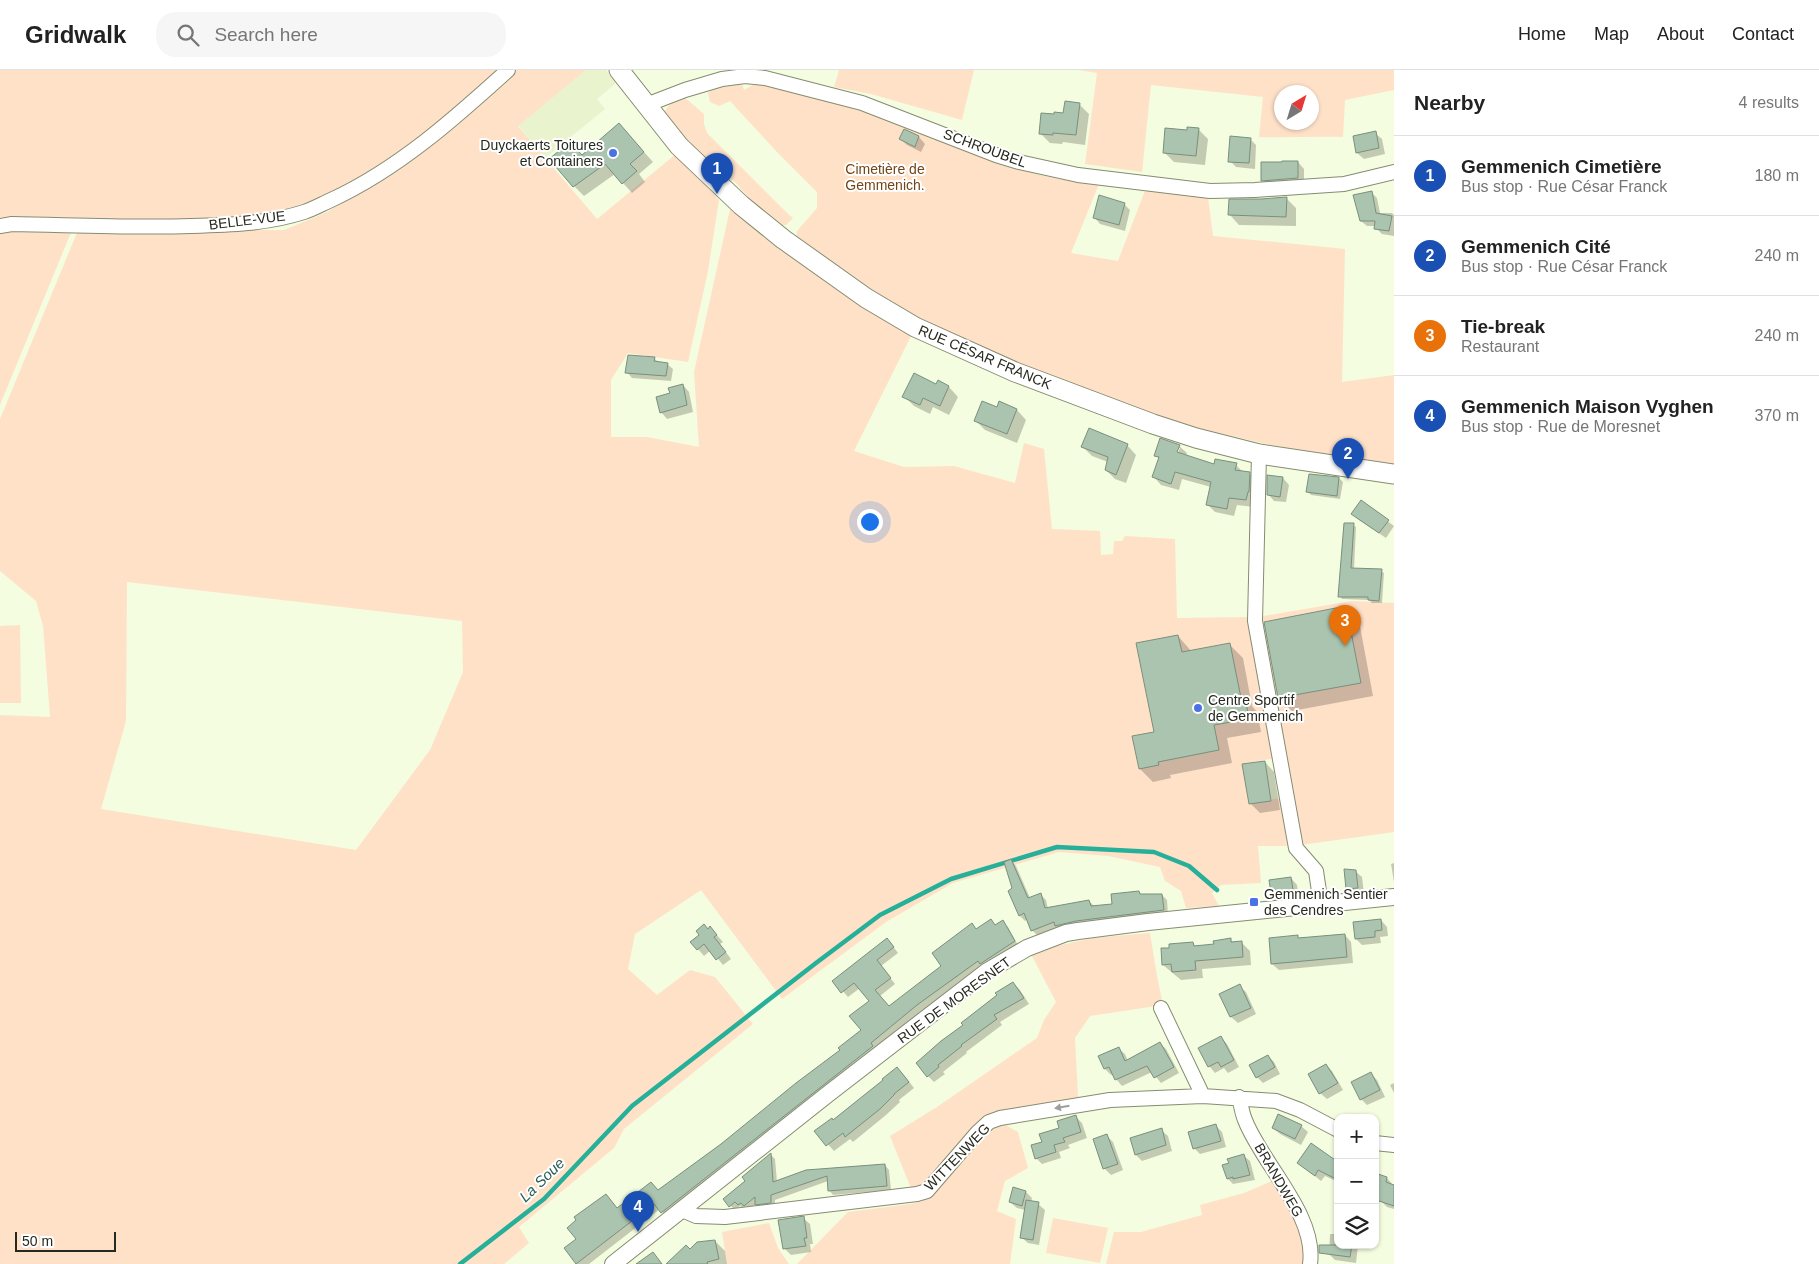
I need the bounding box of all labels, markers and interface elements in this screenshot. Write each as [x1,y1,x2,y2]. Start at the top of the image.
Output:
search box [156,12,506,57]
text: Gridwalk [25,21,126,48]
icon: search [174,21,202,49]
text: Search here [214,24,318,45]
text: Home [1518,24,1566,44]
text: Map [1594,24,1629,44]
text: About [1657,24,1704,44]
text: Contact [1732,24,1794,44]
north arrow [1274,85,1319,130]
text: Nearby [1414,91,1485,114]
text: 4 results [1739,94,1799,111]
street label: SCHROUBEL [941,126,1029,170]
place label: Duyckaerts Toitures et Containers [480,137,603,169]
marker: Duyckaerts Toitures et Containers [607,147,619,159]
pin: 1 [701,153,733,194]
text: Gemmenich Cimetière [1461,156,1662,177]
park label: Cimetière de Gemmenich. [845,161,925,193]
text: 1 [1426,167,1434,184]
text: 180 m [1755,167,1799,184]
text: Bus stop · Rue César Franck [1461,178,1667,195]
street label: BELLE-VUE [208,207,286,233]
text: Gemmenich Cité [1461,236,1611,257]
text: 2 [1426,247,1434,264]
text: 240 m [1755,247,1799,264]
text: Bus stop · Rue César Franck [1461,258,1667,275]
text: Tie-break [1461,316,1545,337]
street label: RUE CÉSAR FRANCK [916,322,1055,393]
text: 3 [1426,327,1434,344]
text: 240 m [1755,327,1799,344]
text: Restaurant [1461,338,1539,355]
text: Gemmenich Maison Vyghen [1461,396,1714,417]
text: 4 [1426,407,1434,424]
text: 370 m [1755,407,1799,424]
text: Bus stop · Rue de Moresnet [1461,418,1660,435]
pin: 2 [1332,438,1364,479]
your location [857,509,883,535]
pin: 3 [1329,605,1361,646]
place label: Centre Sportif de Gemmenich [1208,692,1303,724]
marker: Centre Sportif de Gemmenich [1192,702,1204,714]
place label: Gemmenich Sentier des Cendres [1264,886,1388,918]
marker: Gemmenich Sentier des Cendres [1248,896,1260,908]
street label: RUE DE MORESNET [894,953,1014,1046]
one-way arrow [1053,1103,1069,1111]
map controls [1334,1114,1379,1249]
button: + [1334,1114,1379,1159]
street label: WITTENWEG [921,1120,993,1194]
street label: BRANDWEG [1251,1140,1307,1220]
water label: La Soue [516,1154,568,1205]
button: − [1334,1159,1379,1204]
pin: 4 [622,1191,654,1232]
button: layers [1334,1204,1379,1249]
scale bar [15,1229,116,1252]
text: 50 m [22,1233,53,1249]

